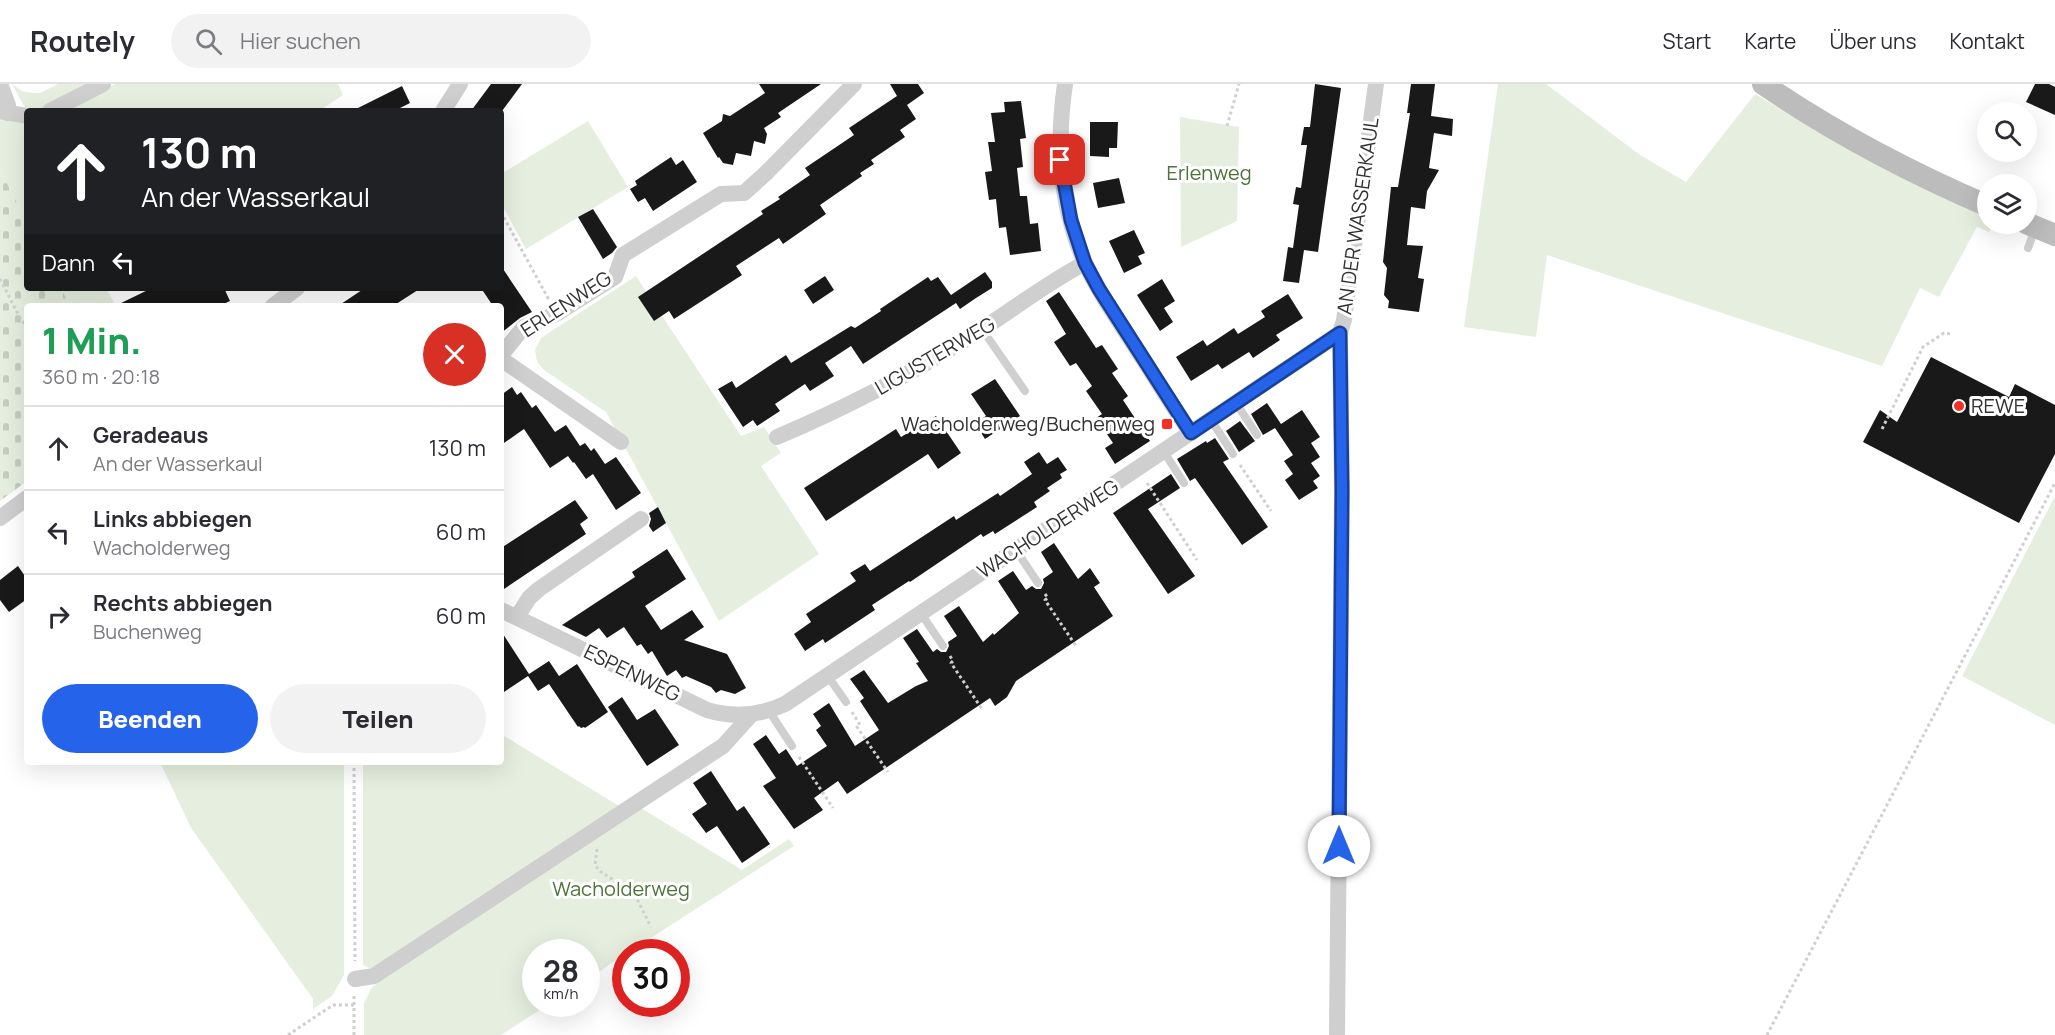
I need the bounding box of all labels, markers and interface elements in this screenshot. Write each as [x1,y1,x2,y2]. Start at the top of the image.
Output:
search box [171,14,591,68]
text: Routely [30,22,135,60]
icon: search [192,25,225,58]
text: Hier suchen [240,26,361,56]
text: Start [1662,27,1711,55]
text: Karte [1744,27,1796,55]
text: Über uns [1829,27,1917,55]
text: Kontakt [1950,27,2025,55]
map controls [1977,102,2037,234]
button: search [1977,102,2037,162]
street label: AN DER WASSERKAUL [1330,116,1385,316]
text: 130 m [141,123,258,181]
icon: ahead [42,132,120,210]
pin [1034,134,1085,185]
icon: arrive [1043,143,1076,176]
park label: Erlenweg [1166,159,1252,186]
button: layers [1977,174,2037,234]
text: An der Wasserkaul [141,178,370,215]
icon: left [107,246,140,279]
text: Dann [42,248,95,278]
street label: ERLENWEG [515,264,616,343]
street label: LIGUSTERWEG [870,310,1000,401]
text: 1 Min. [42,316,142,365]
button: close [423,323,486,386]
text: 360 m · 20:18 [42,363,160,390]
place label: REWE [1971,392,2025,419]
marker: REWE [1952,399,1966,413]
place label: Wacholderweg/Buchenweg [901,410,1155,437]
marker: Wacholderweg/Buchenweg [1160,417,1174,431]
text: Geradeaus [93,420,208,450]
icon: ahead [42,432,75,465]
text: 130 m [429,433,486,463]
text: An der Wasserkaul [93,450,263,477]
street label: WACHOLDERWEG [972,473,1124,584]
text: Links abbiegen [93,504,252,534]
icon: left [42,516,75,549]
text: 60 m [436,517,486,547]
text: Wacholderweg [93,534,231,561]
text: Rechts abbiegen [93,588,272,618]
icon: right [42,600,75,633]
text: 60 m [436,601,486,631]
text: Buchenweg [93,618,202,645]
street label: ESPENWEG [580,638,685,707]
button: Beenden [42,684,258,753]
button: Teilen [270,684,486,753]
position arrow [1307,814,1371,878]
park label: Wacholderweg [552,875,690,902]
speed limit sign: 30 [612,939,690,1017]
text: 28 [543,950,579,991]
text: km/h [544,983,578,1004]

